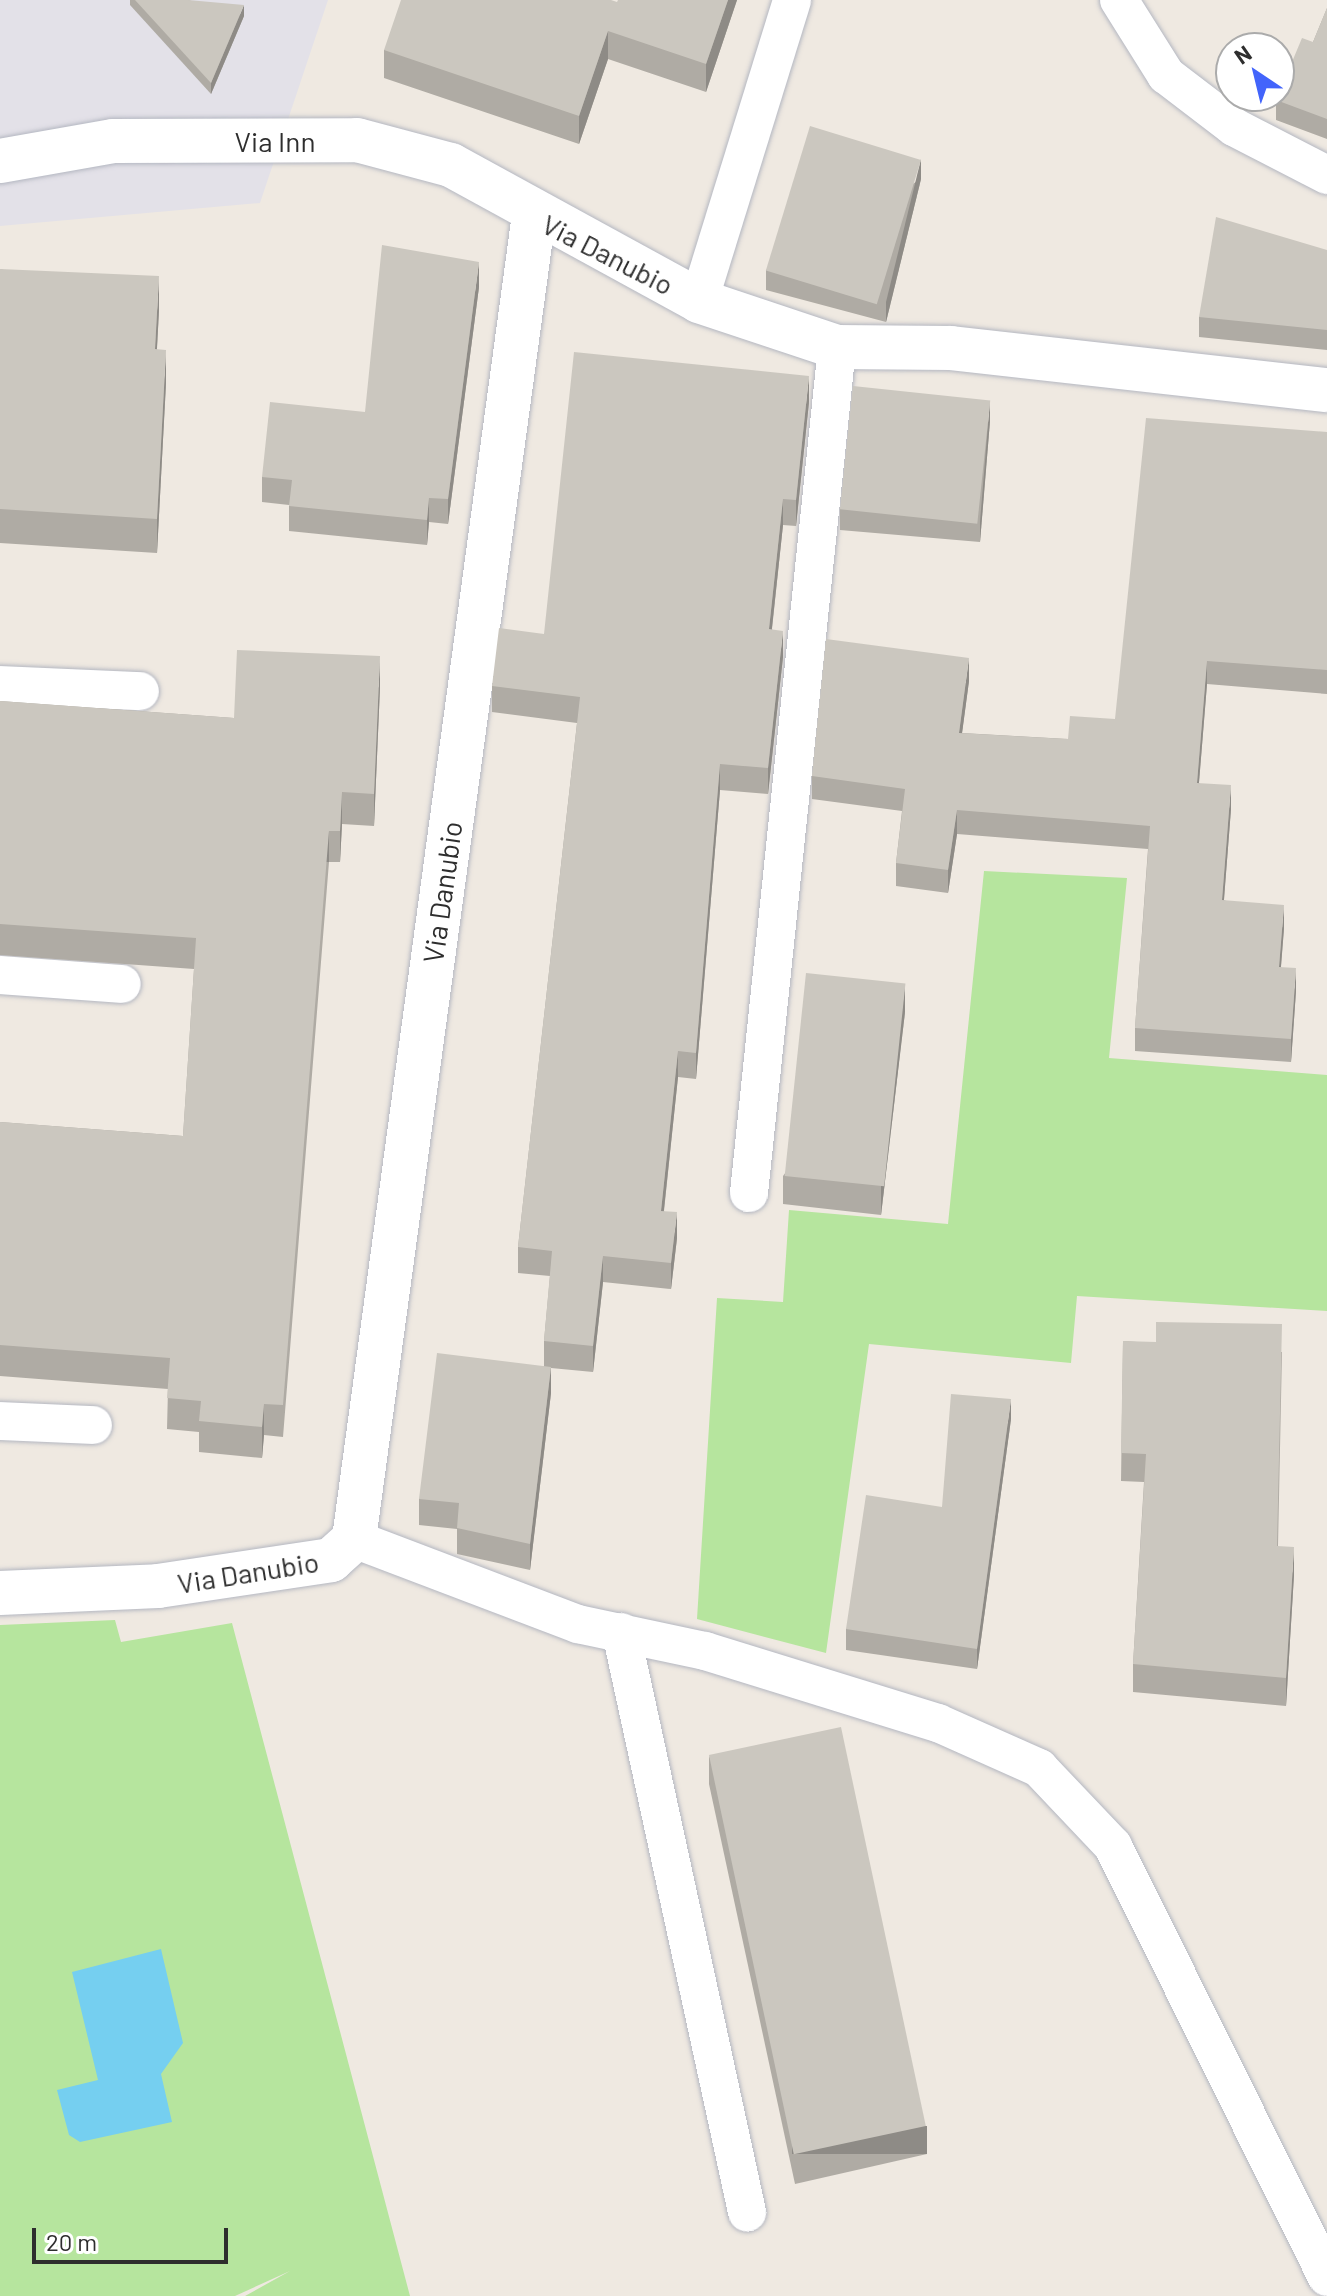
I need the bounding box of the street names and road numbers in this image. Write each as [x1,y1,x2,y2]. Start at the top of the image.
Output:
street label: Via Inn [235,124,315,158]
street label: Via Danubio [537,207,679,301]
street label: Via Danubio [415,819,469,965]
street label: Via Danubio [175,1544,321,1600]

